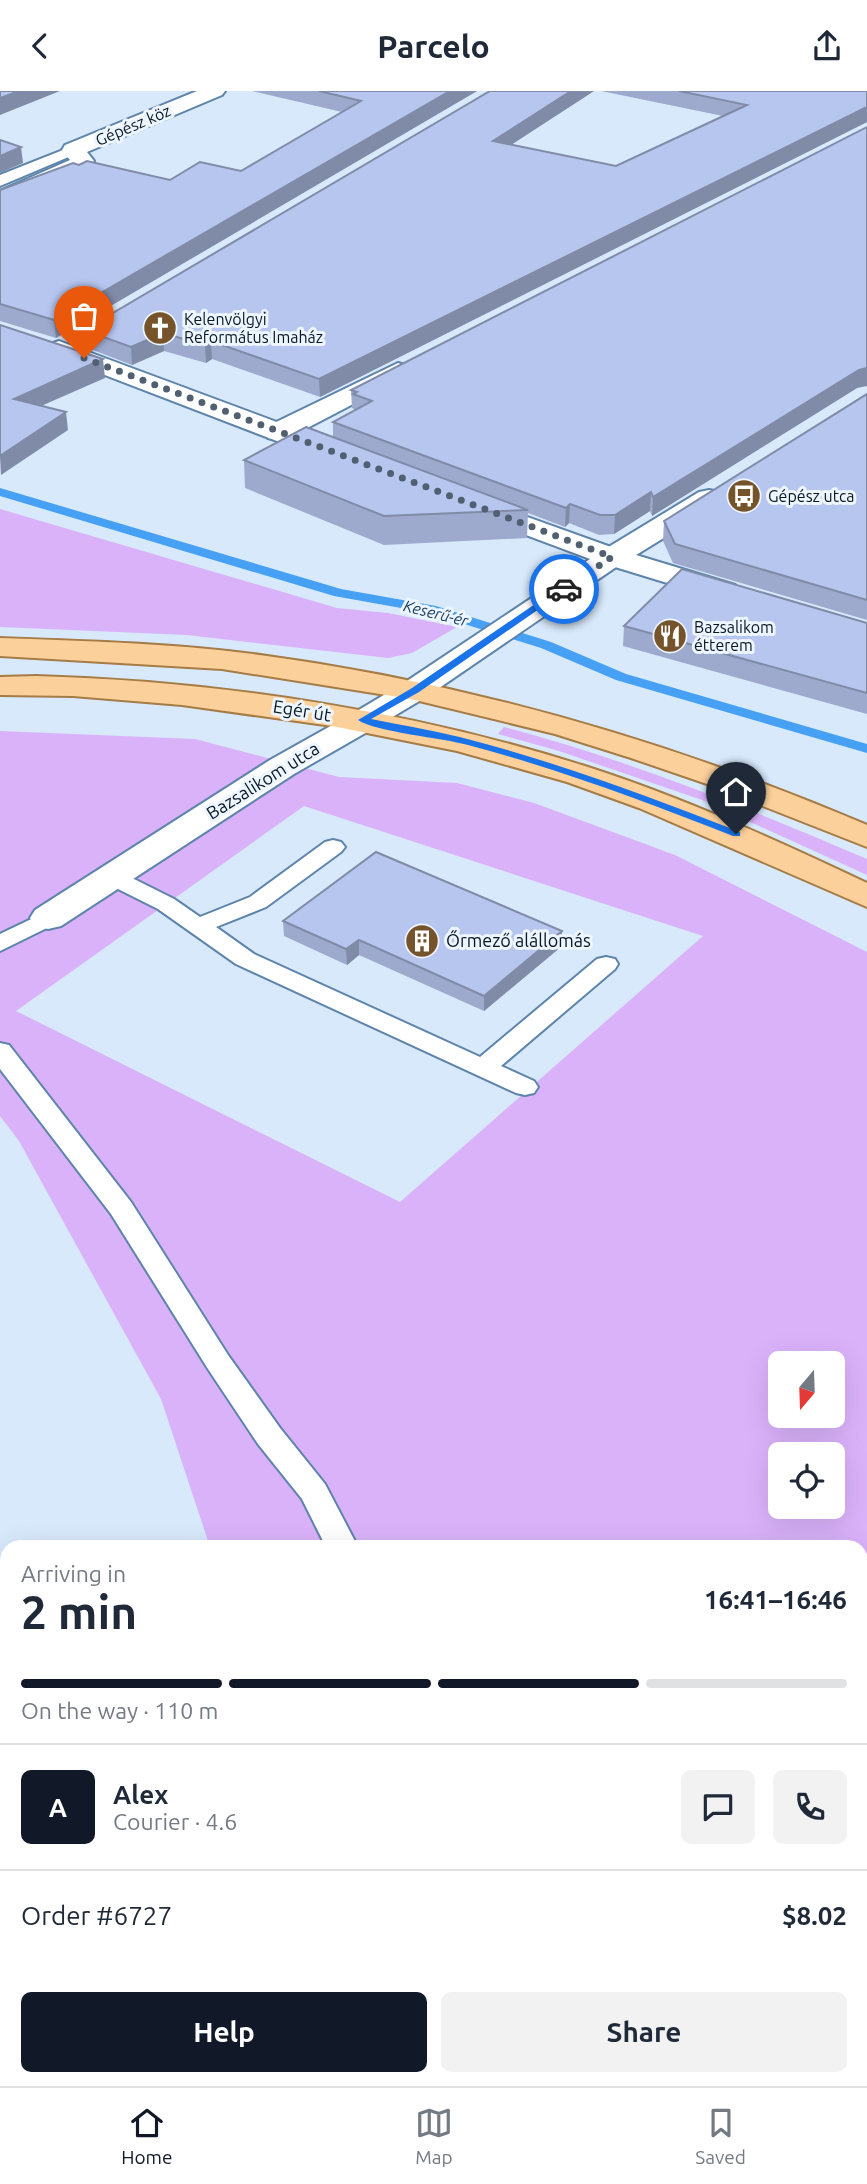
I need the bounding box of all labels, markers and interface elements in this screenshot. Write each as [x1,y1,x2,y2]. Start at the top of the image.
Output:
icon: back [21,27,59,65]
icon: share [808,27,846,65]
text: Parcelo [377,28,490,64]
street label: Gépész köz [93,101,173,149]
pin [54,286,114,358]
icon: bag [65,297,103,335]
church icon: Kelenvölgyi Református Imaház [141,309,179,347]
place label: Kelenvölgyi Református Imaház [184,310,323,346]
bus stop icon: Gépész utca [725,477,763,515]
place label: Gépész utca [768,487,855,505]
courier [529,554,599,624]
icon: car [545,570,583,608]
water label: Keserű-ér [402,596,471,630]
restaurant icon: Bazsalikom étterem [651,617,689,655]
place label: Bazsalikom étterem [694,618,774,654]
street label: Egér út [272,696,333,724]
street label: Bazsalikom utca [203,738,322,823]
pin [706,762,766,834]
icon: home [717,773,755,811]
building icon: Őrmező alállomás [403,922,441,960]
place label: Őrmező alállomás [446,929,591,950]
north arrow [768,1351,845,1428]
map controls [768,1351,845,1519]
button: locate [768,1442,845,1519]
text: Arriving in [21,1561,126,1586]
text: 16:41–16:46 [704,1585,847,1614]
text: 2 min [21,1586,137,1638]
text: On the way · 110 m [21,1698,218,1723]
button: chat [681,1770,755,1844]
button: phone [773,1770,847,1844]
text: Alex [113,1780,168,1809]
text: A [49,1793,67,1822]
text: Courier · 4.6 [113,1809,237,1834]
text: Order #6727 [21,1901,172,1930]
text: $8.02 [782,1901,847,1930]
button: Help [21,1992,427,2072]
button: Share [441,1992,847,2072]
tab: Home [121,2104,172,2168]
tab: Map [415,2104,453,2168]
tab: Saved [695,2104,746,2168]

